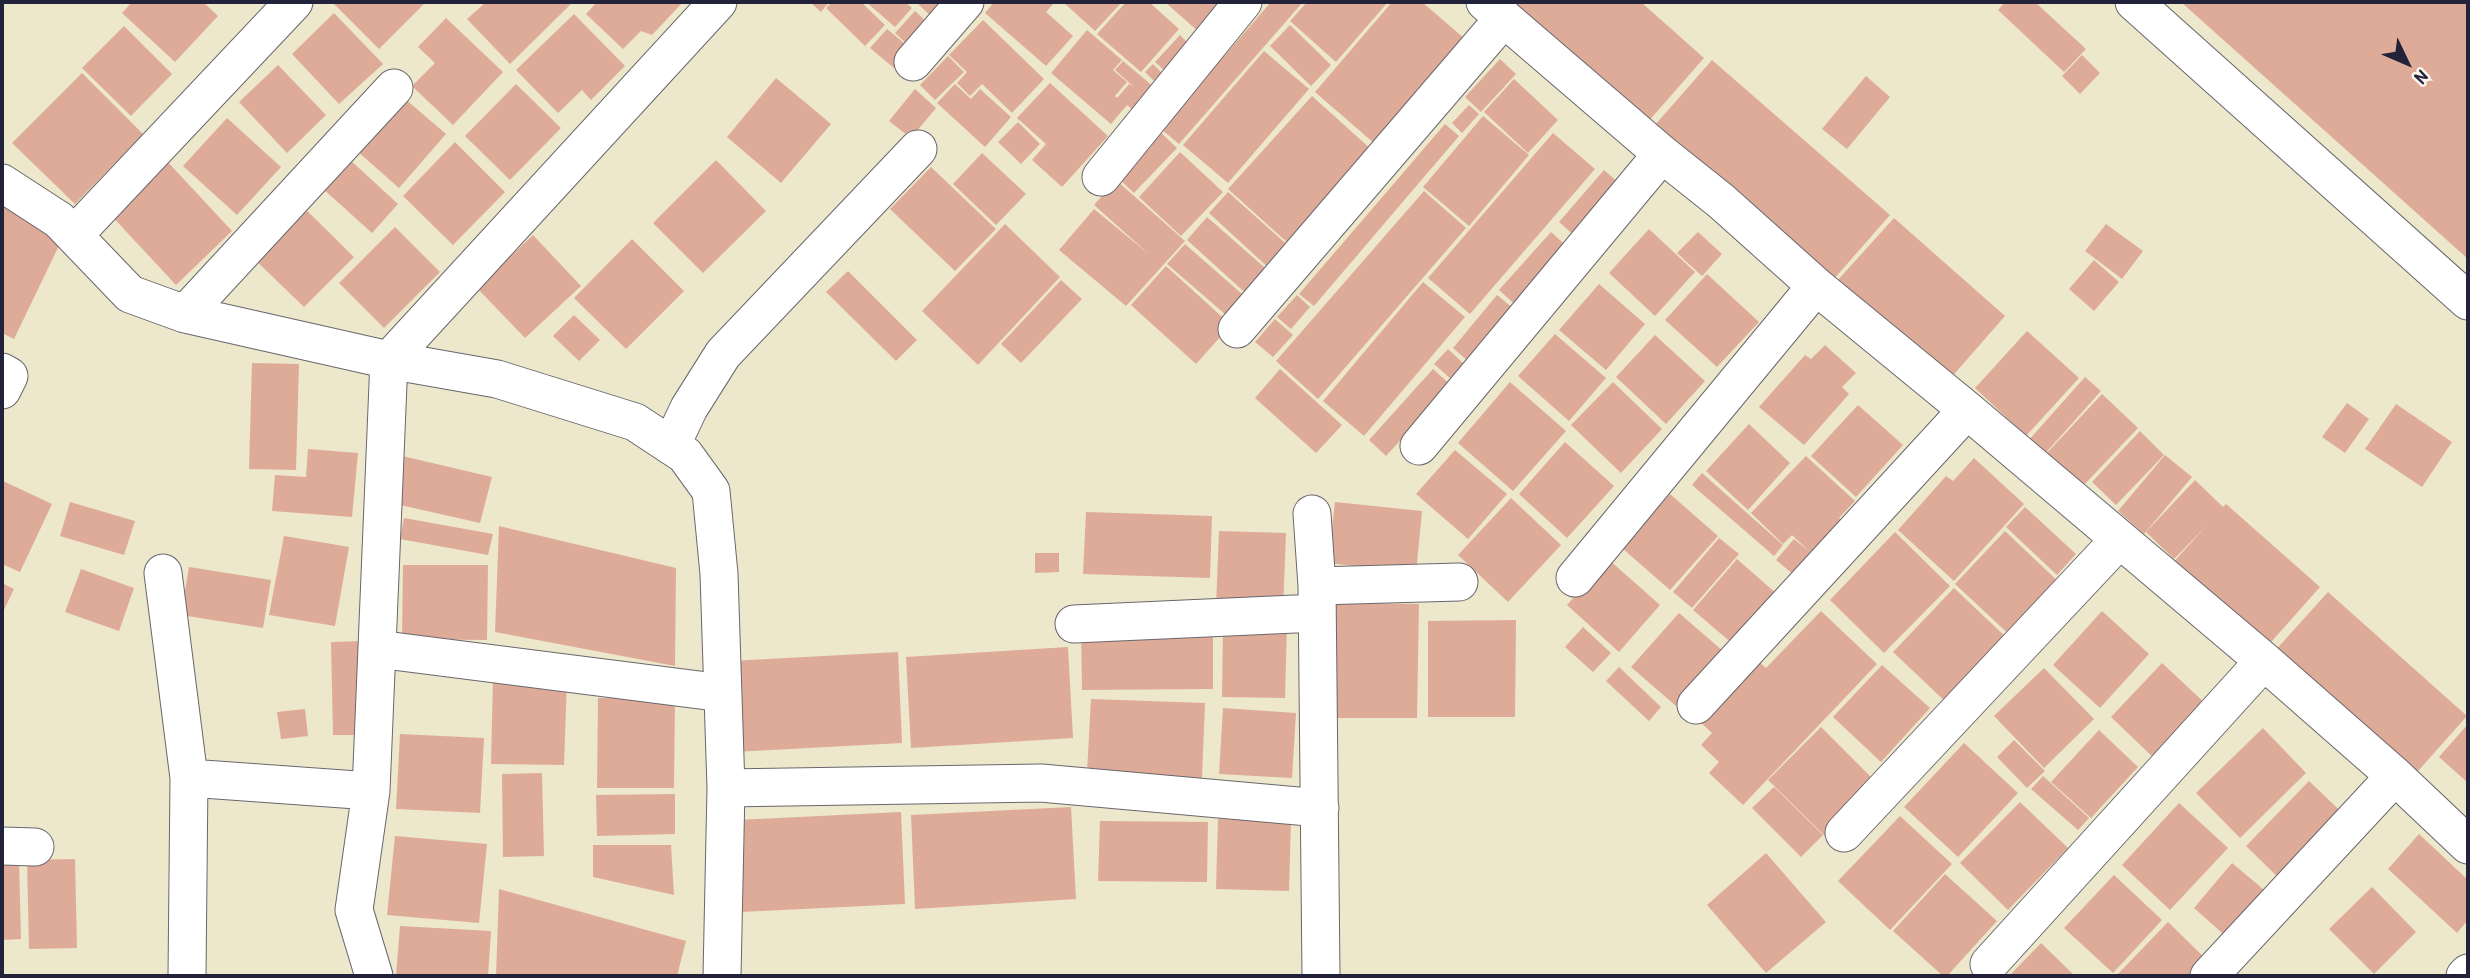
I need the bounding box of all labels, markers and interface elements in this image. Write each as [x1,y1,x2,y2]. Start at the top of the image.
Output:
north arrow [2372,28,2442,98]
text: N [2409,65,2435,90]

